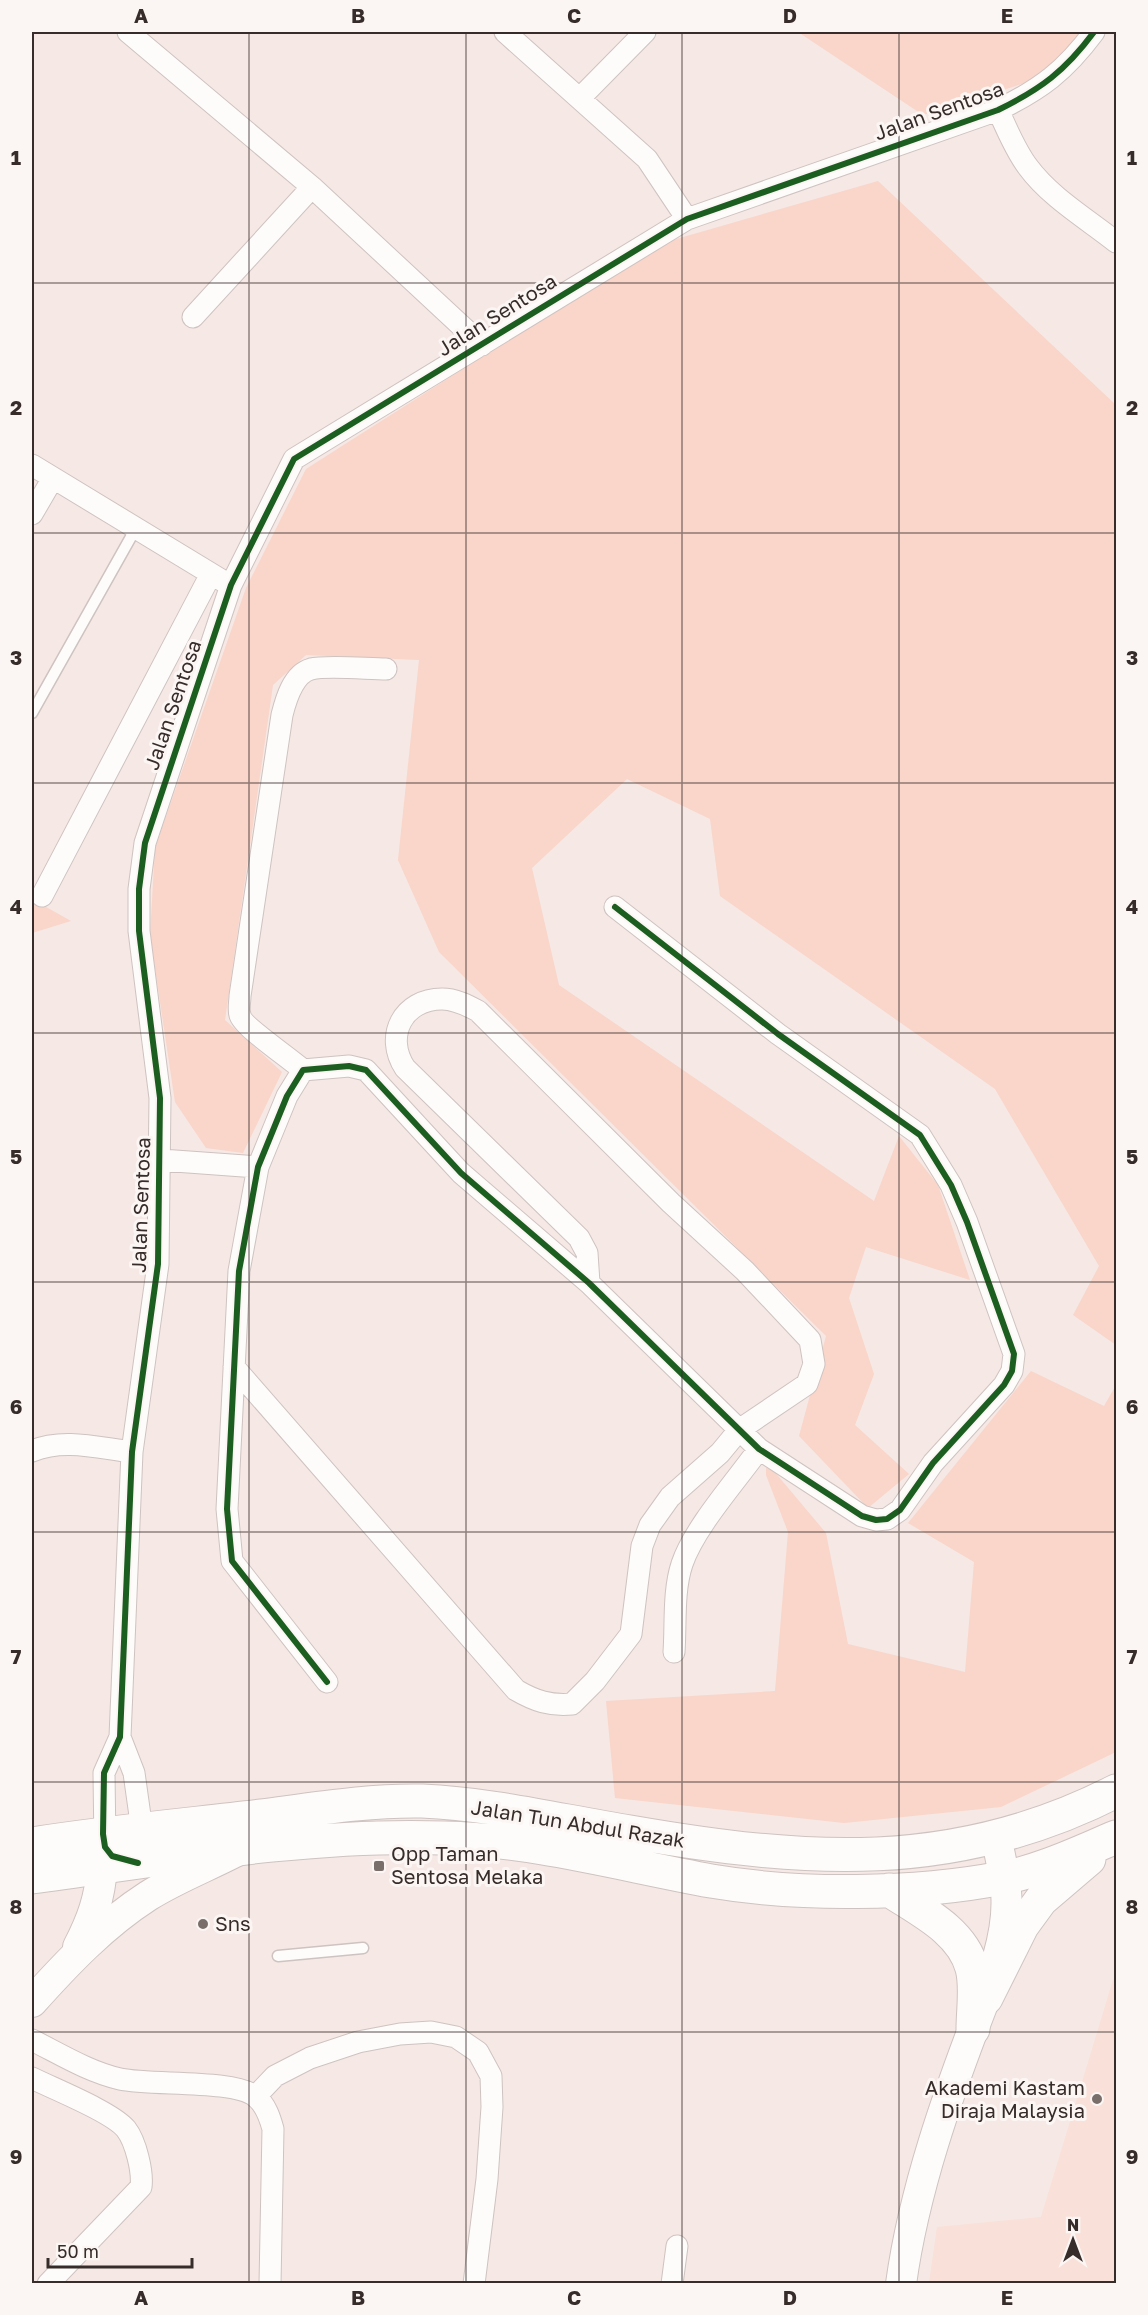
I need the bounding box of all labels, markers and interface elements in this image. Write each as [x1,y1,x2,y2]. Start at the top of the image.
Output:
text: A [134,3,148,27]
text: B [351,3,365,27]
text: C [567,3,581,27]
text: D [783,3,797,27]
text: E [1001,3,1013,27]
street label: Jalan Sentosa [871,76,1007,145]
text: 1 [11,145,21,169]
text: 1 [1127,145,1137,169]
street label: Jalan Sentosa [433,268,560,360]
text: 2 [10,395,22,419]
text: 2 [1126,395,1138,419]
street label: Jalan Sentosa [139,637,206,773]
text: 3 [10,645,22,669]
text: 3 [1126,645,1138,669]
text: 4 [10,894,22,918]
text: 4 [1126,894,1138,918]
street label: Jalan Sentosa [126,1137,154,1273]
text: 5 [10,1144,22,1168]
text: 5 [1126,1144,1138,1168]
text: 6 [10,1394,22,1418]
text: 6 [1126,1394,1138,1418]
text: 7 [11,1644,22,1668]
text: 7 [1127,1644,1138,1668]
street label: Jalan Tun Abdul Razak [469,1794,687,1852]
place label: Opp Taman Sentosa Melaka [391,1841,543,1888]
marker: Opp Taman Sentosa Melaka [372,1859,386,1873]
text: 8 [10,1894,22,1918]
text: 8 [1126,1894,1138,1918]
place label: Sns [215,1911,251,1935]
marker: Sns [196,1917,210,1931]
place label: Akademi Kastam Diraja Malaysia [925,2075,1085,2122]
marker: Akademi Kastam Diraja Malaysia [1090,2092,1104,2106]
text: 9 [10,2144,22,2168]
text: 9 [1126,2144,1138,2168]
north arrow [1043,2210,1103,2270]
text: N [1067,2215,1079,2235]
scale bar [48,2231,192,2269]
text: 50 m [57,2240,99,2262]
text: A [134,2285,148,2309]
text: B [351,2285,365,2309]
text: C [567,2285,581,2309]
text: D [783,2285,797,2309]
text: E [1001,2285,1013,2309]

